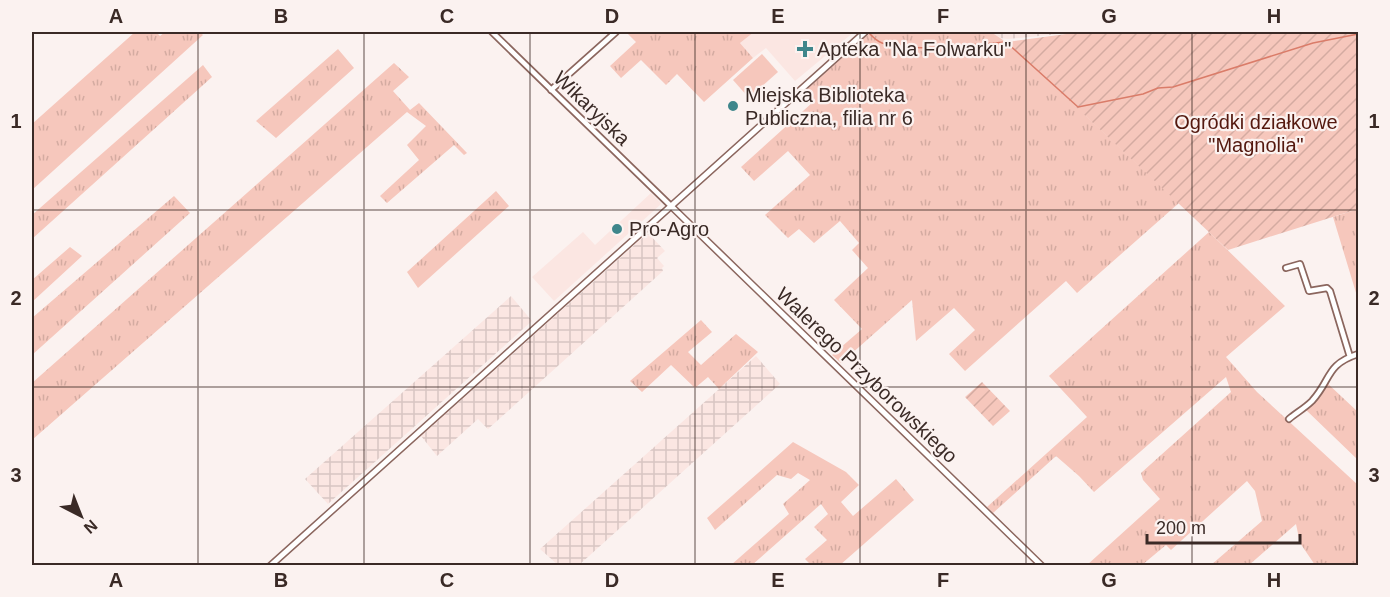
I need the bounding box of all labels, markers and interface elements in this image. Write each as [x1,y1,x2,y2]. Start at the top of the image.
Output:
text: A [109,5,123,27]
text: B [274,5,288,27]
text: C [440,5,454,27]
text: D [605,5,619,27]
text: E [771,5,785,27]
text: F [937,5,949,27]
text: G [1101,5,1117,27]
text: H [1267,5,1281,27]
place label: Apteka "Na Folwarku" [817,38,1011,60]
marker: Apteka "Na Folwarku" [798,42,812,56]
street label: Wikaryjska [550,67,635,150]
place label: Miejska Biblioteka Publiczna, filia nr 6 [745,84,913,129]
marker: Miejska Biblioteka Publiczna, filia nr 6 [726,99,740,113]
text: 1 [10,110,22,132]
text: 1 [1368,110,1380,132]
park label: Ogródki działkowe "Magnolia" [1174,111,1338,156]
place label: Pro-Agro [629,218,709,240]
marker: Pro-Agro [610,222,624,236]
street label: Walerego Przyborowskiego [772,283,962,467]
text: 2 [10,287,22,309]
text: 2 [1368,287,1380,309]
text: 3 [10,464,22,486]
text: 3 [1368,464,1380,486]
north arrow [51,486,111,546]
scale bar [1147,507,1300,545]
text: N [81,517,101,537]
text: 200 m [1156,518,1206,538]
text: A [109,569,123,591]
text: B [274,569,288,591]
text: C [440,569,454,591]
text: D [605,569,619,591]
text: E [771,569,785,591]
text: F [937,569,949,591]
text: G [1101,569,1117,591]
text: H [1267,569,1281,591]

